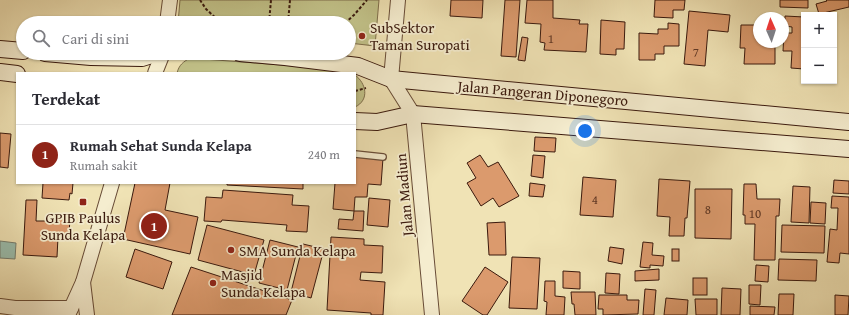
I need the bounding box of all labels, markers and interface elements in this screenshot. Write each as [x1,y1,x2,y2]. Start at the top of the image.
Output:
north arrow [753,12,789,48]
map controls [801,12,837,84]
button: + [801,12,837,48]
search box [16,16,356,60]
place label: SubSektor Taman Suropati [370,17,470,55]
icon: search [30,27,52,49]
text: Cari di sini [62,28,129,49]
house number: 1 [548,29,554,48]
marker: SubSektor Taman Suropati [357,31,367,41]
house number: 7 [693,43,699,62]
button: − [801,48,837,84]
street label: Jalan Pangeran Diponegoro [455,75,629,111]
text: Terdekat [32,86,100,111]
your location [575,121,595,141]
text: Rumah Sehat Sunda Kelapa [70,135,252,156]
text: 1 [42,145,48,164]
text: 240 m [308,145,340,164]
street label: Jalan Madiun [390,152,418,239]
text: Rumah sakit [70,156,138,175]
house number: 4 [592,190,598,209]
marker: GPIB Paulus Sunda Kelapa [78,197,88,207]
house number: 8 [705,200,711,219]
house number: 10 [749,204,761,223]
place label: GPIB Paulus Sunda Kelapa [41,207,125,245]
pin: 1 [141,211,167,241]
place label: SMA Sunda Kelapa [239,240,356,261]
marker: SMA Sunda Kelapa [226,245,236,255]
place label: Masjid Sunda Kelapa [221,264,306,302]
marker: Masjid Sunda Kelapa [208,278,218,288]

